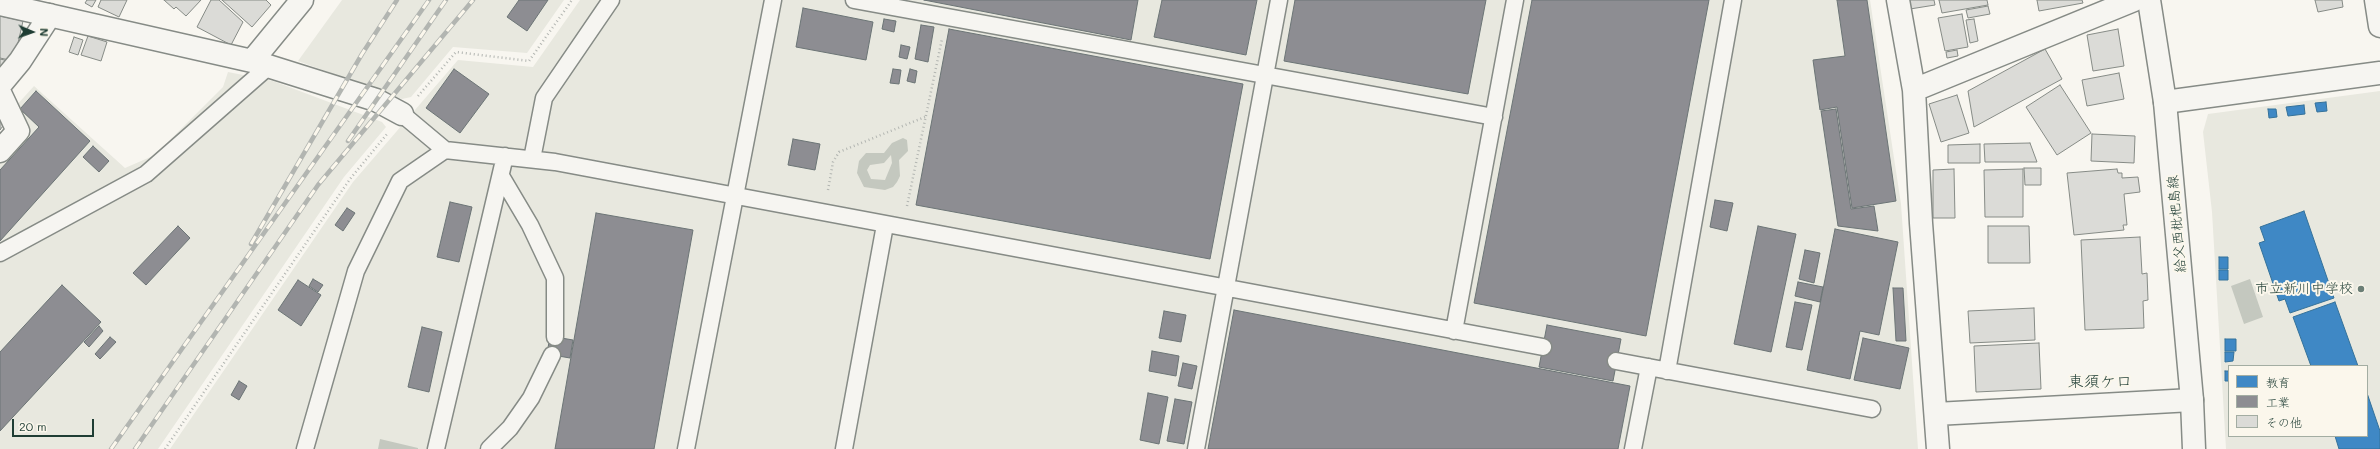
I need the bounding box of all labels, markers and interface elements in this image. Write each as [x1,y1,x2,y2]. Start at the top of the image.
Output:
north arrow [12,12,52,52]
text: N [37,28,52,37]
street label: 給父西枇杷島線 [2164,174,2190,274]
place label: 市立新川中学校 [2255,281,2353,297]
marker: 市立新川中学校 [2356,284,2366,294]
legend [2228,365,2368,437]
district label: 東須ケ口 [2068,372,2132,392]
text: 教育 [2266,374,2290,390]
text: 工業 [2266,394,2290,410]
scale bar [14,411,96,437]
text: その他 [2266,414,2302,430]
text: 20 m [19,418,47,434]

